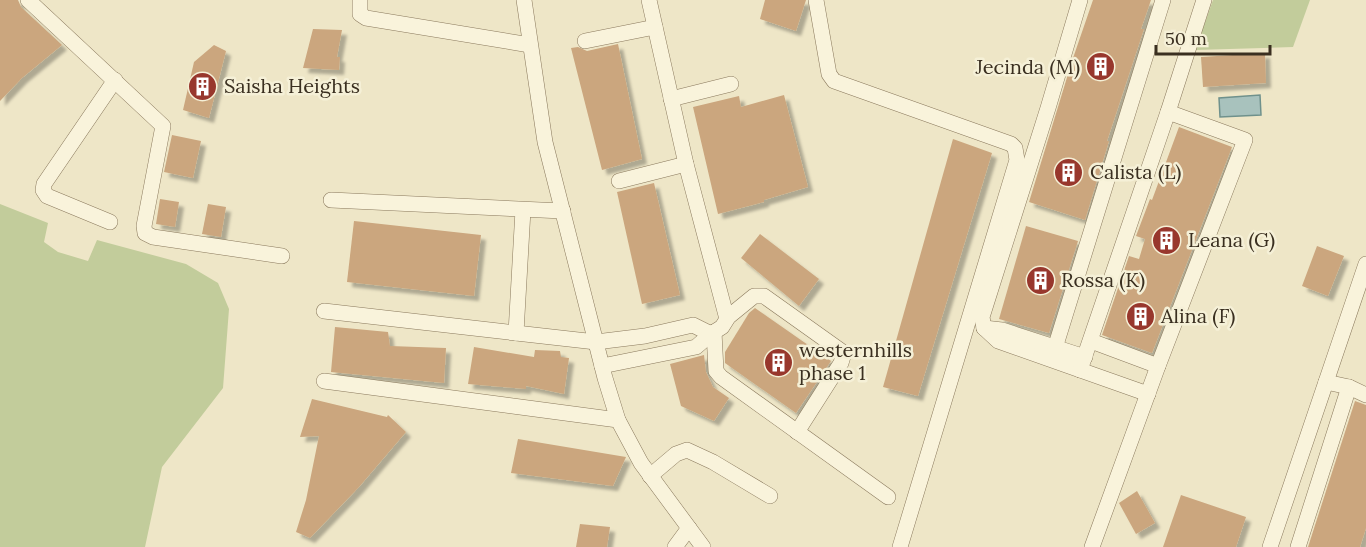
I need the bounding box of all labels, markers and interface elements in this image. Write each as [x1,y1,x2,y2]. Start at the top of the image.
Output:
scale bar [1156,18,1270,56]
text: 50 m [1165,27,1207,50]
building icon: Jecinda (M) [1085,51,1117,83]
place label: Jecinda (M) [975,54,1080,80]
building icon: Saisha Heights [187,70,219,102]
place label: Saisha Heights [224,73,360,98]
building icon: Calista (L) [1053,156,1085,188]
place label: Calista (L) [1090,159,1181,185]
building icon: Leana (G) [1151,224,1183,256]
place label: Leana (G) [1188,227,1275,253]
building icon: Rossa (K) [1024,264,1056,296]
place label: Rossa (K) [1061,267,1145,293]
building icon: Alina (F) [1124,300,1156,332]
place label: Alina (F) [1160,303,1235,329]
place label: westernhills phase 1 [799,337,912,385]
building icon: westernhills phase 1 [762,346,794,378]

